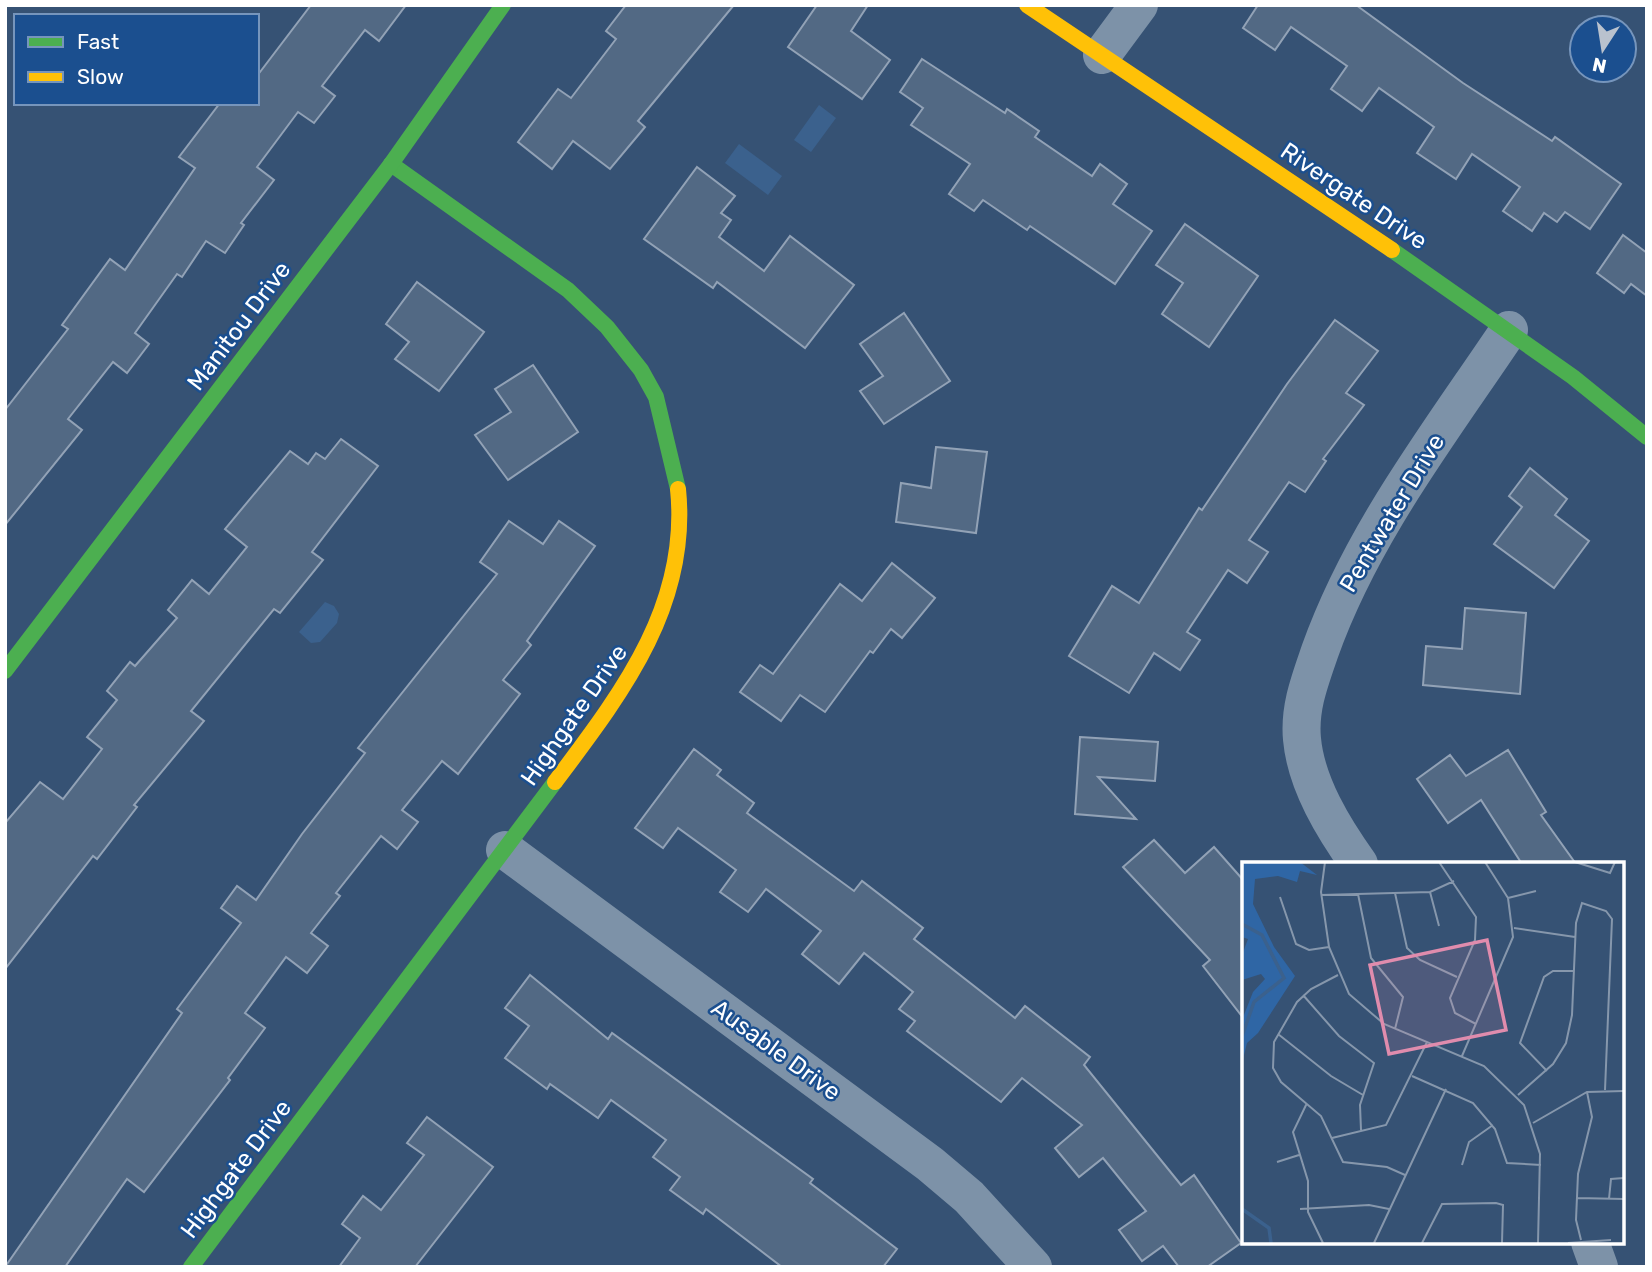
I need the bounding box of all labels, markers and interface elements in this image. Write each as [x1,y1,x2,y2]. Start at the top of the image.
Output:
legend [14,14,259,105]
north arrow [1568,14,1638,84]
text: Fast [77,29,119,54]
text: N [1590,52,1609,78]
text: Slow [77,64,124,89]
street label: Rivergate Drive [1275,137,1433,255]
street label: Manitou Drive [182,256,296,396]
street label: Pentwater Drive [1334,429,1450,597]
street label: Highgate Drive [515,639,633,791]
inset map [1242,862,1624,1244]
street label: Ausable Drive [706,994,846,1106]
street label: Highgate Drive [175,1094,297,1244]

